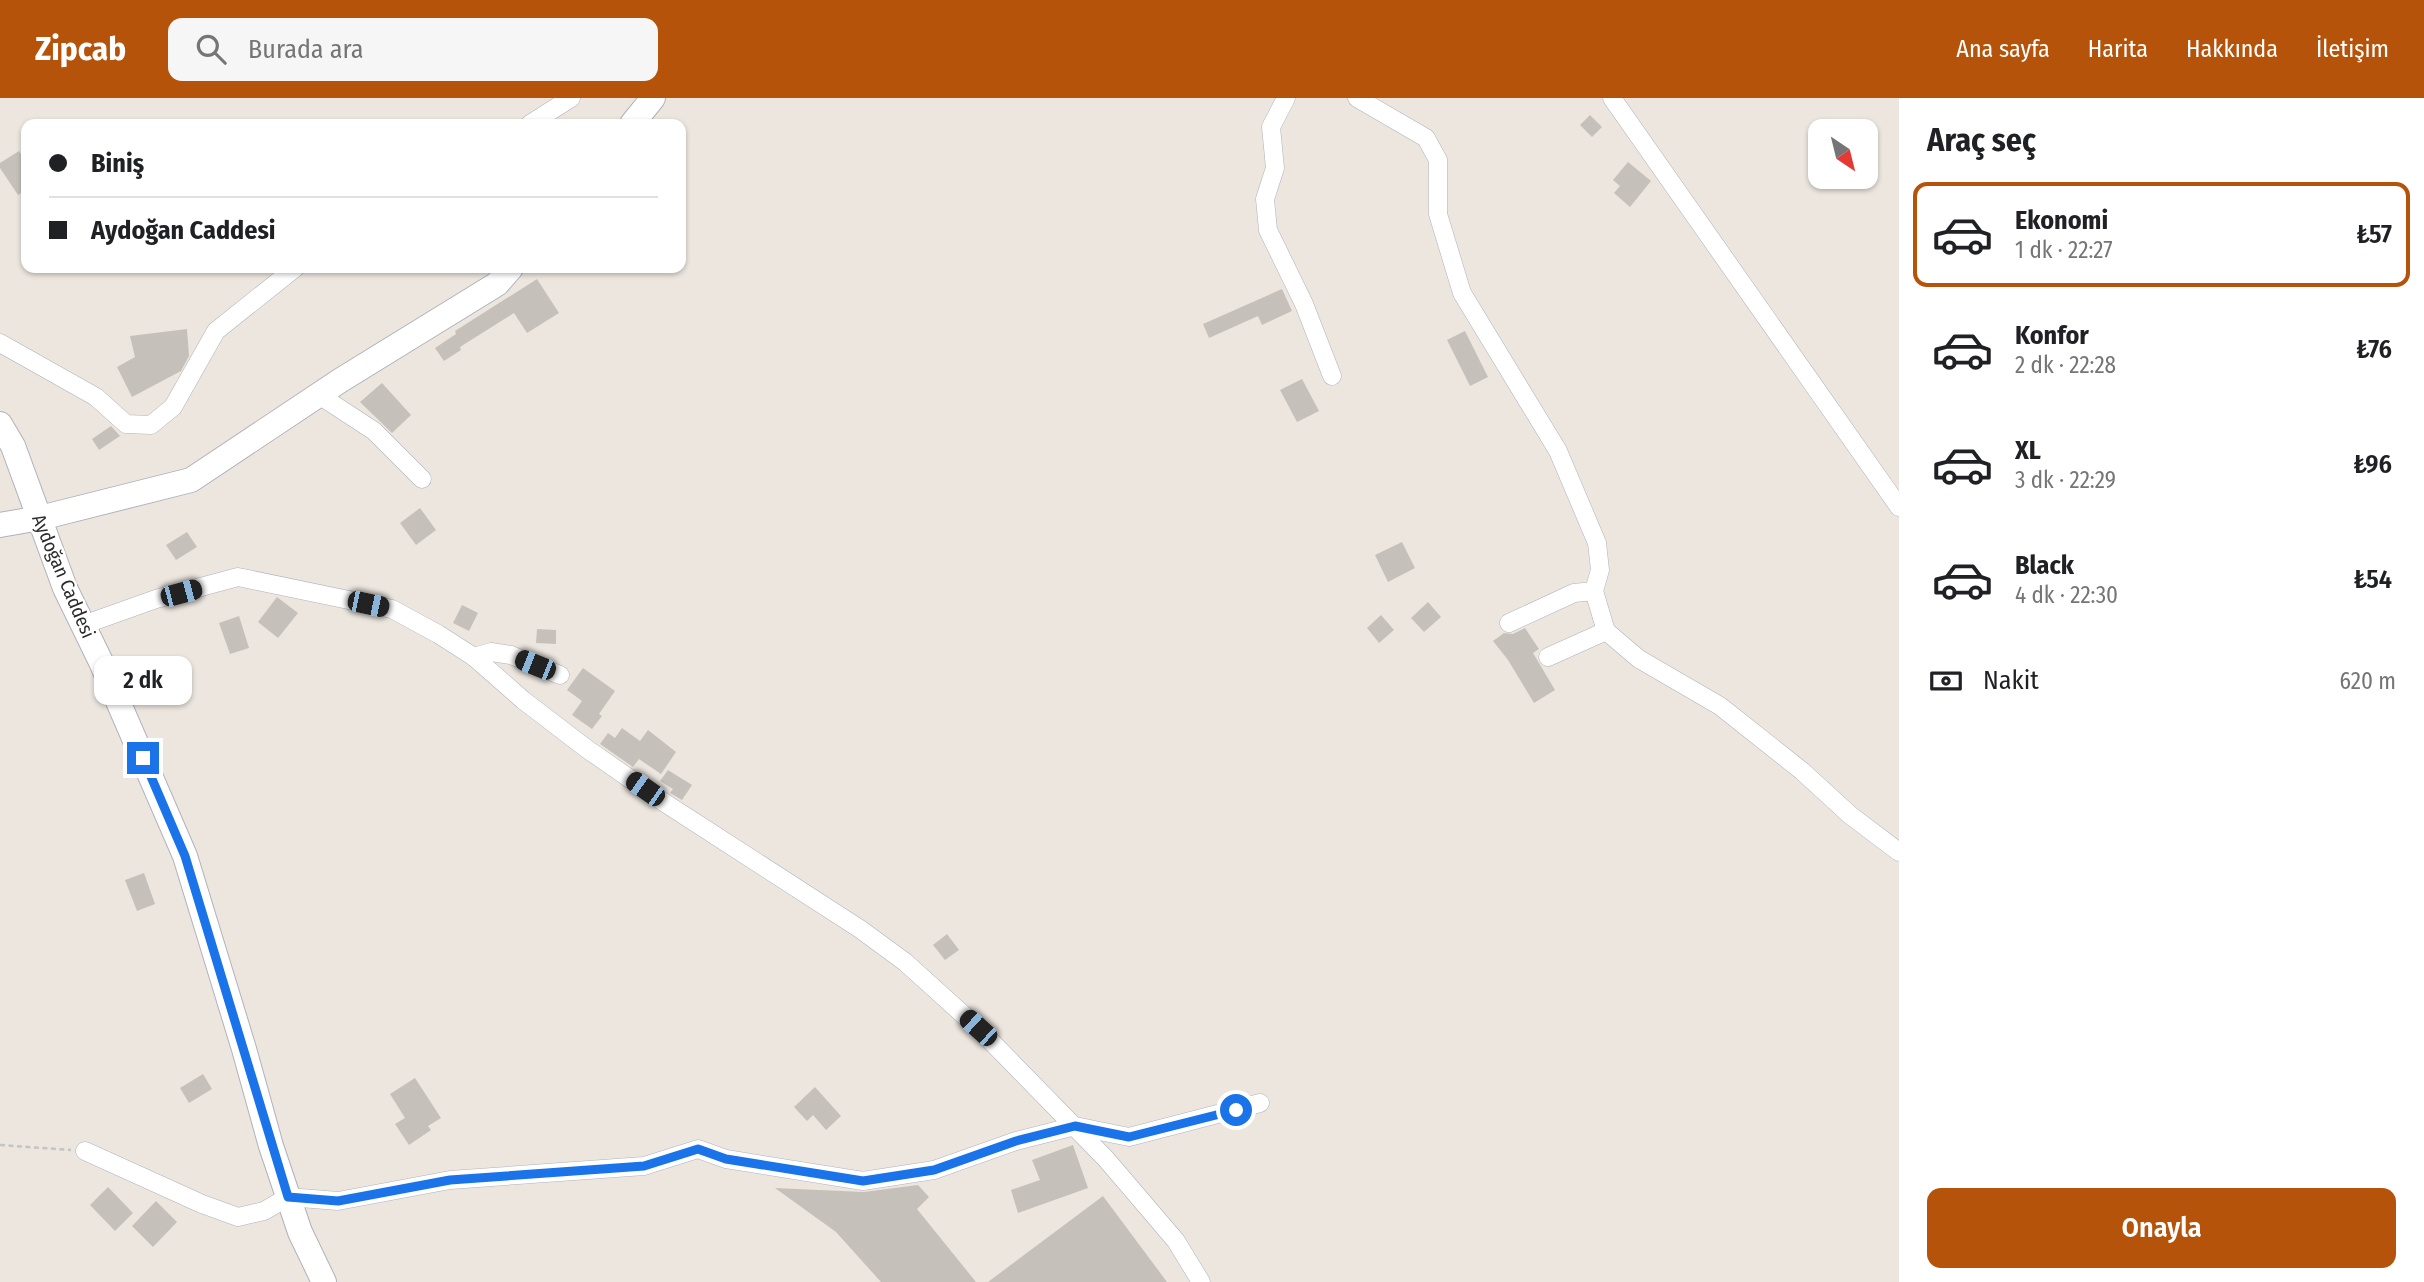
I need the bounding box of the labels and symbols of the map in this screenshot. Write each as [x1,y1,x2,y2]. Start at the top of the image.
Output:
north arrow [1808,119,1878,189]
street label: Aydoğan Caddesi [27,511,100,642]
car [158,577,205,609]
car [346,589,391,619]
car [512,647,559,683]
callout: 2 dk [94,656,192,706]
route end [127,742,159,774]
car [622,768,669,810]
car [956,1006,1001,1050]
route start [1220,1094,1252,1126]

